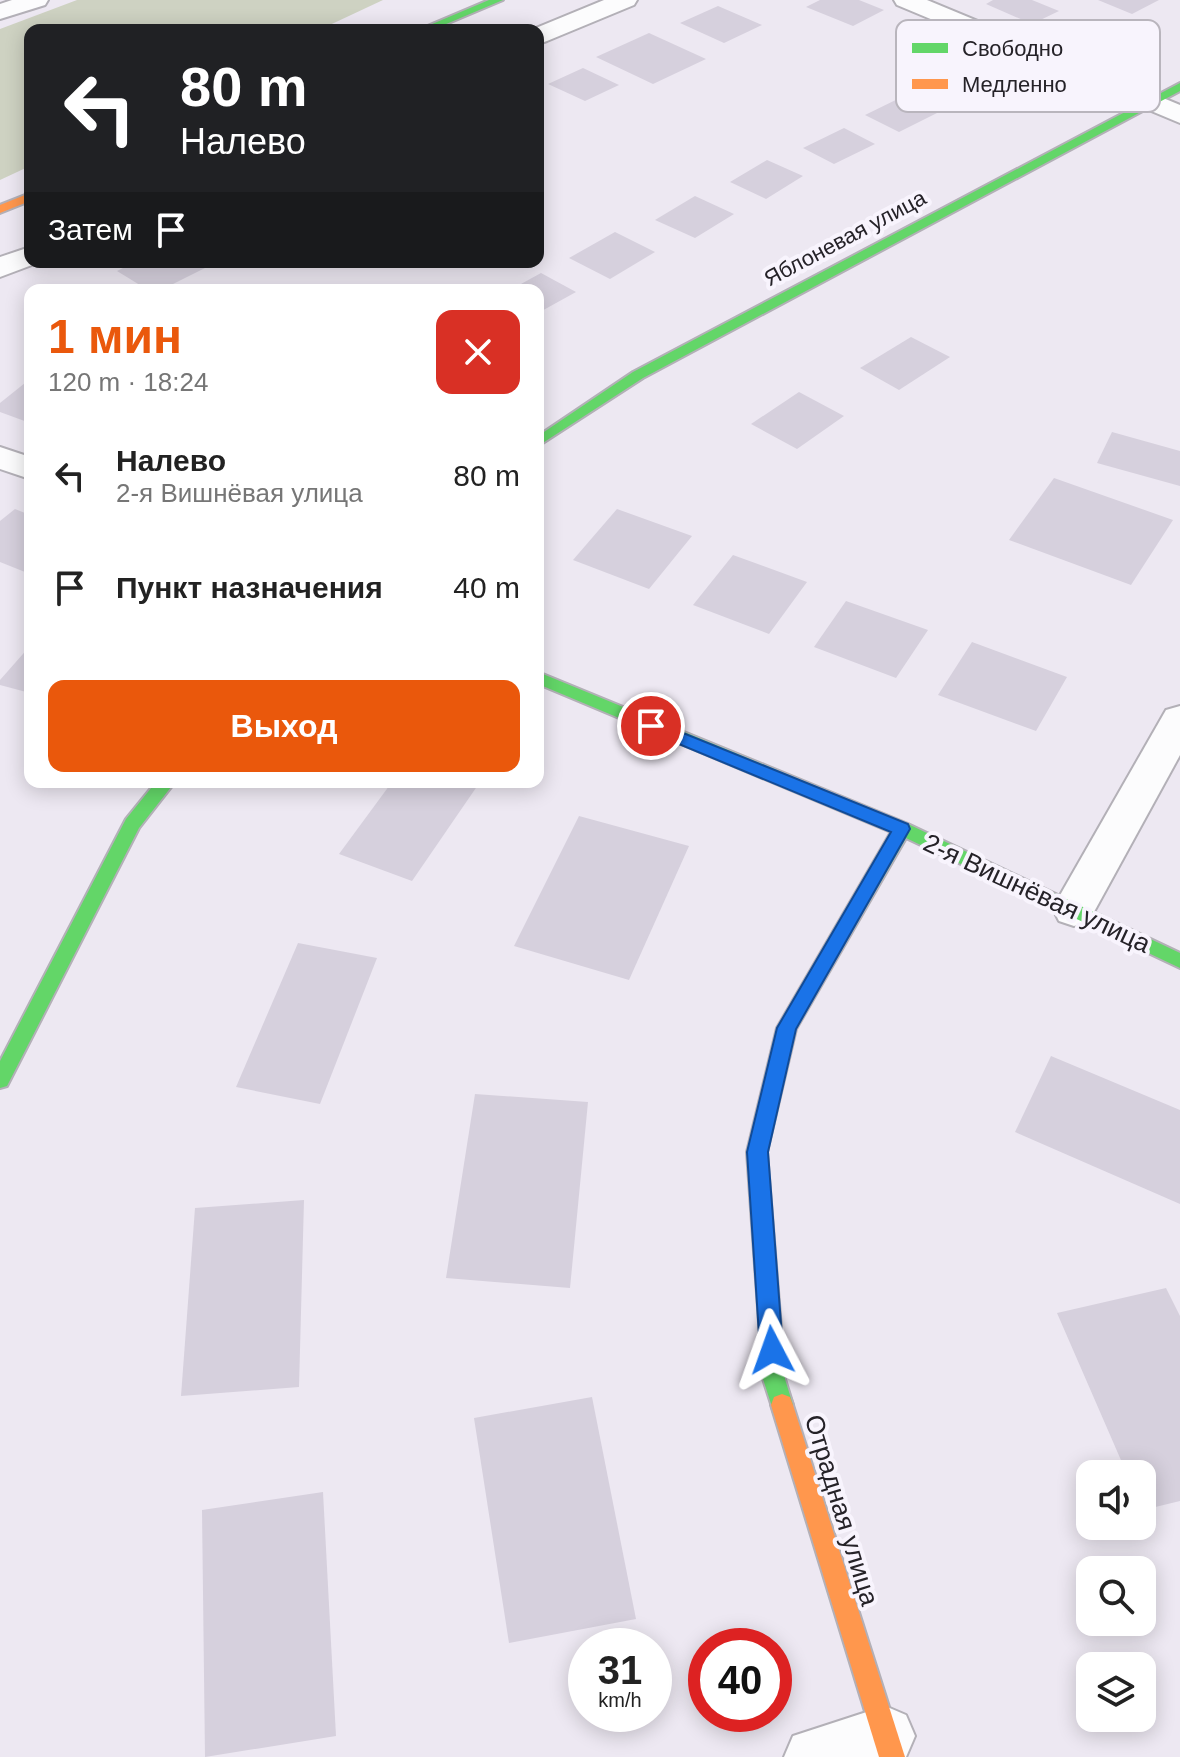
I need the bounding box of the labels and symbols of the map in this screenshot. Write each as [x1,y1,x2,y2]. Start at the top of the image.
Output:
legend [896,20,1160,112]
text: Свободно [962,36,1063,61]
text: Медленно [962,72,1067,97]
street label: Яблоневая улица [760,184,931,291]
pin [617,692,685,760]
street label: 2-я Вишнёвая улица [919,827,1156,959]
position arrow [730,1308,814,1392]
street label: Отрадная улица [799,1411,885,1609]
speed limit sign: 40 [688,1628,792,1732]

